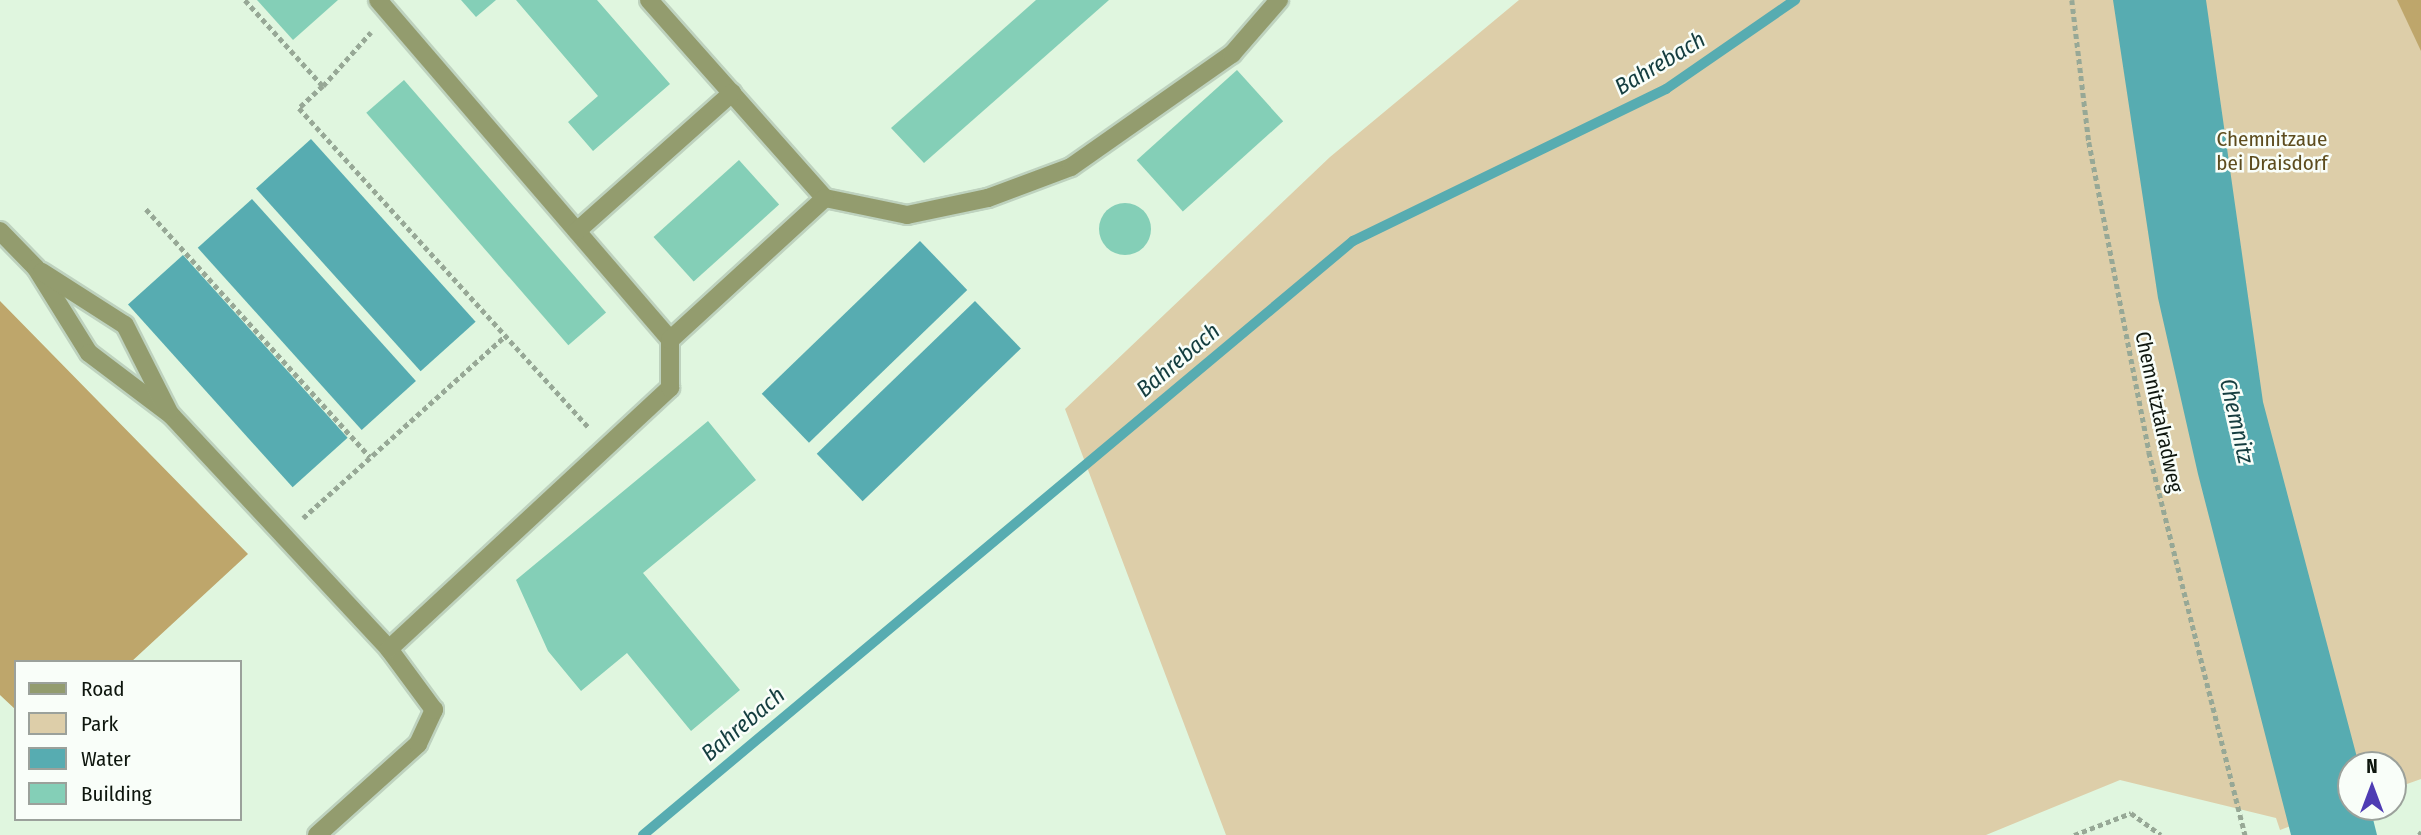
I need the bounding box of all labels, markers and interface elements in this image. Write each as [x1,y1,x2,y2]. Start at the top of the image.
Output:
water label: Bahrebach [1610,25,1710,101]
park label: Chemnitzaue bei Draisdorf [2216,126,2328,176]
water label: Bahrebach [1131,317,1225,403]
street label: Chemnitztalradweg [2130,329,2188,495]
water label: Chemnitz [2214,376,2260,466]
legend [14,660,242,821]
text: Road [81,676,125,702]
water label: Bahrebach [696,681,790,767]
text: Park [81,711,118,737]
text: Water [81,746,131,772]
north arrow [2337,751,2407,821]
text: N [2366,755,2378,778]
text: Building [81,781,152,807]

